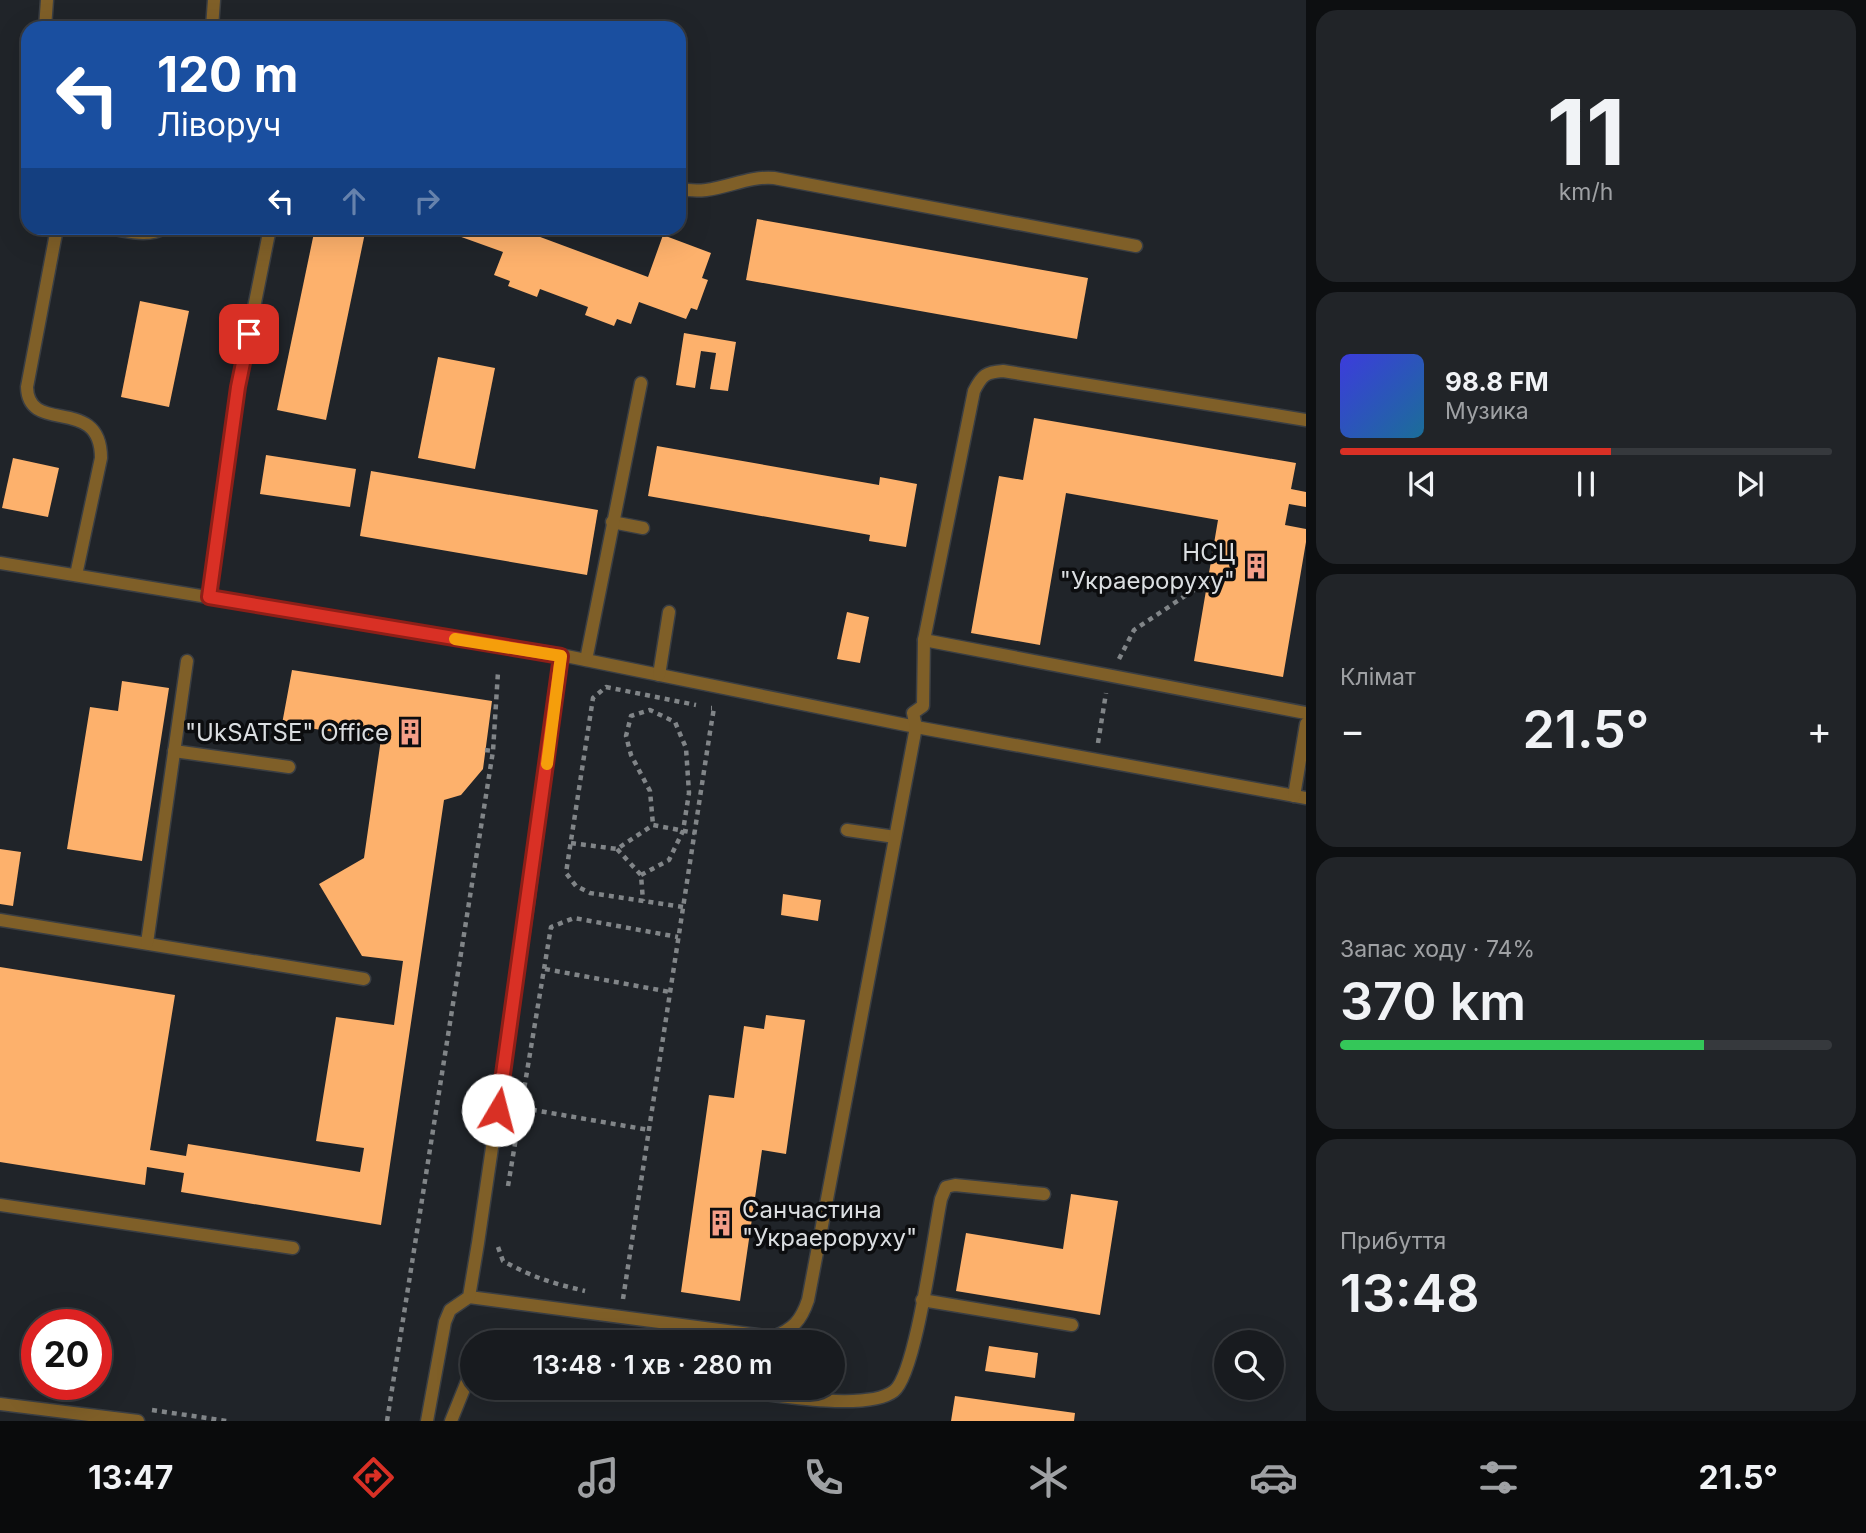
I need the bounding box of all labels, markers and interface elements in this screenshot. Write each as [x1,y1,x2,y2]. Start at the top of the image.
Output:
text: 120 m [157,45,298,104]
icon: left [42,49,133,140]
text: 11 [1547,77,1625,187]
text: Ліворуч [157,105,281,144]
text: km/h [1559,178,1613,206]
icon: left [262,182,300,220]
icon: ahead [335,182,373,220]
icon: right [408,182,446,220]
pin [219,304,279,364]
icon: arrive [230,315,268,353]
text: 98.8 FM [1445,366,1549,397]
text: Музика [1445,397,1529,425]
icon: previous [1403,465,1441,503]
icon: pause [1567,465,1605,503]
icon: next [1731,465,1769,503]
place label: НСЦ "Украероруху" [1060,538,1235,595]
building icon: НСЦ "Украероруху" [1241,551,1271,581]
text: Клімат [1340,663,1416,691]
text: 21.5° [1523,698,1649,761]
text: − [1340,707,1365,753]
text: + [1807,707,1832,753]
building icon: "UkSATSE" Office [395,717,425,747]
place label: "UkSATSE" Office [185,718,389,747]
text: Запас ходу · 74% [1340,935,1535,963]
text: 370 km [1340,970,1526,1033]
position arrow [461,1073,535,1147]
place label: Санчастина "Украероруху" [742,1195,917,1252]
building icon: Санчастина "Украероруху" [706,1208,736,1238]
text: Прибуття [1340,1227,1446,1255]
text: 13:48 [1340,1262,1480,1325]
speed limit sign: 20 [21,1309,112,1400]
map controls [1214,1330,1284,1400]
button: search [1214,1330,1284,1400]
text: 13:48 · 1 хв · 280 m [533,1349,772,1380]
icon: directions [349,1453,398,1502]
icon: music [574,1453,623,1502]
icon: phone [799,1453,848,1502]
icon: climate [1024,1453,1073,1502]
icon: car [1249,1453,1298,1502]
icon: filters [1474,1453,1523,1502]
text: 13:47 [88,1458,173,1497]
text: 21.5° [1699,1458,1778,1497]

